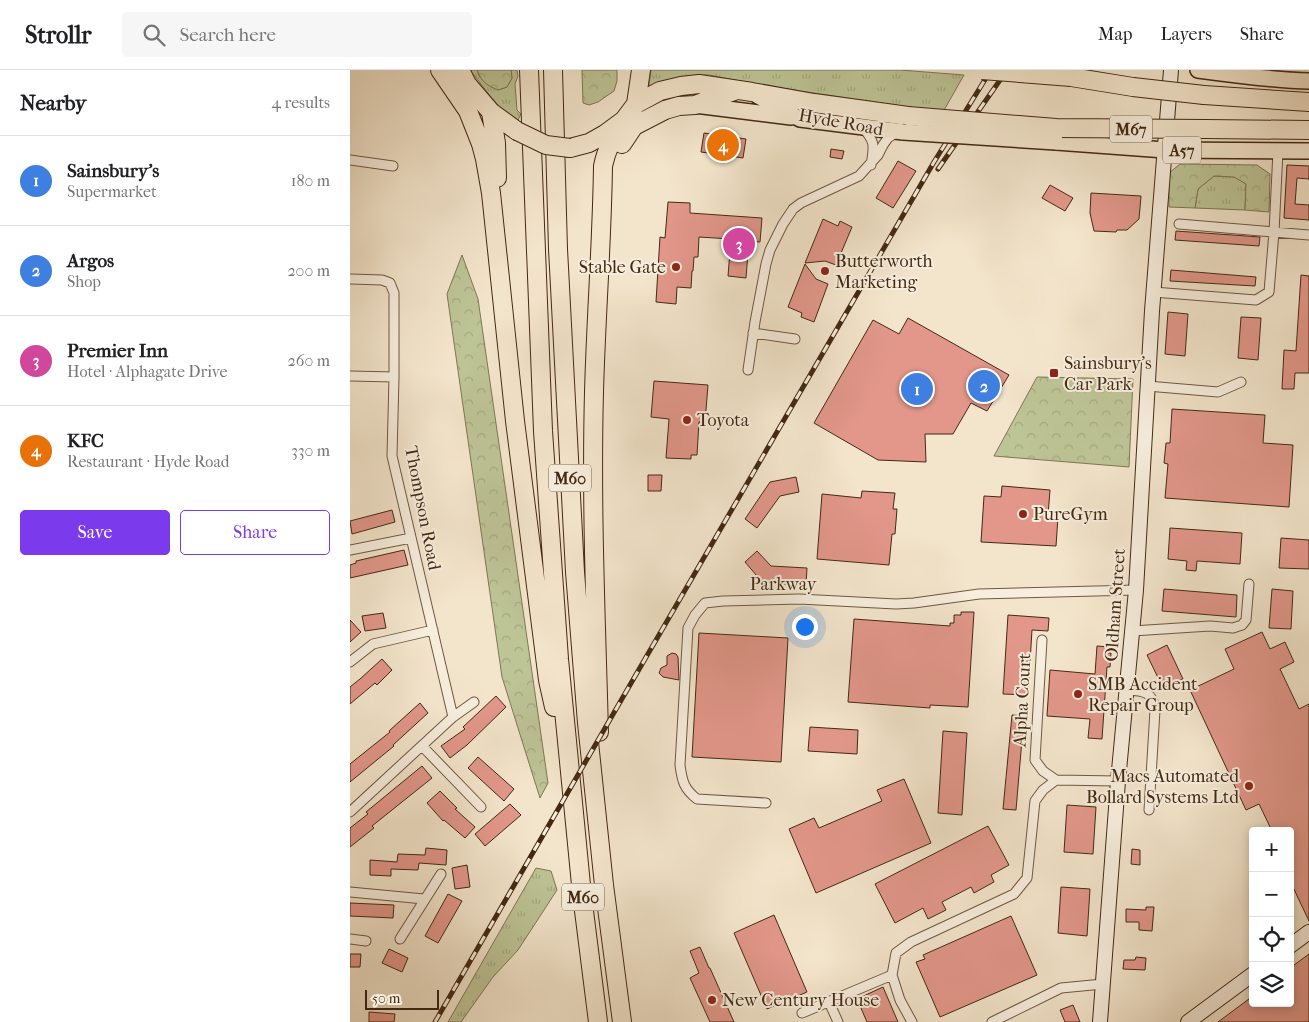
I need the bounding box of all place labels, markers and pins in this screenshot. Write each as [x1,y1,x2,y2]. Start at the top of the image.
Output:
pin: 4 [707,126,739,164]
pin: 3 [723,225,755,263]
place label: Butterworth Marketing [835,251,933,293]
place label: Stable Gate [579,257,666,278]
marker: Stable Gate [670,261,682,273]
marker: Butterworth Marketing [819,265,831,277]
place label: Sainsbury's Car Park [1064,353,1152,395]
pin: 2 [968,367,1000,405]
marker: Sainsbury's Car Park [1048,367,1060,379]
pin: 1 [901,370,933,408]
place label: Toyota [697,410,750,431]
marker: Toyota [681,414,693,426]
place label: PureGym [1033,504,1108,525]
marker: PureGym [1017,508,1029,520]
place label: SMB Accident Repair Group [1088,674,1198,716]
marker: SMB Accident Repair Group [1072,688,1084,700]
place label: Macs Automated Bollard Systems Ltd [1086,766,1239,808]
marker: Macs Automated Bollard Systems Ltd [1243,780,1255,792]
place label: New Century House [722,990,879,1011]
marker: New Century House [706,994,718,1006]

